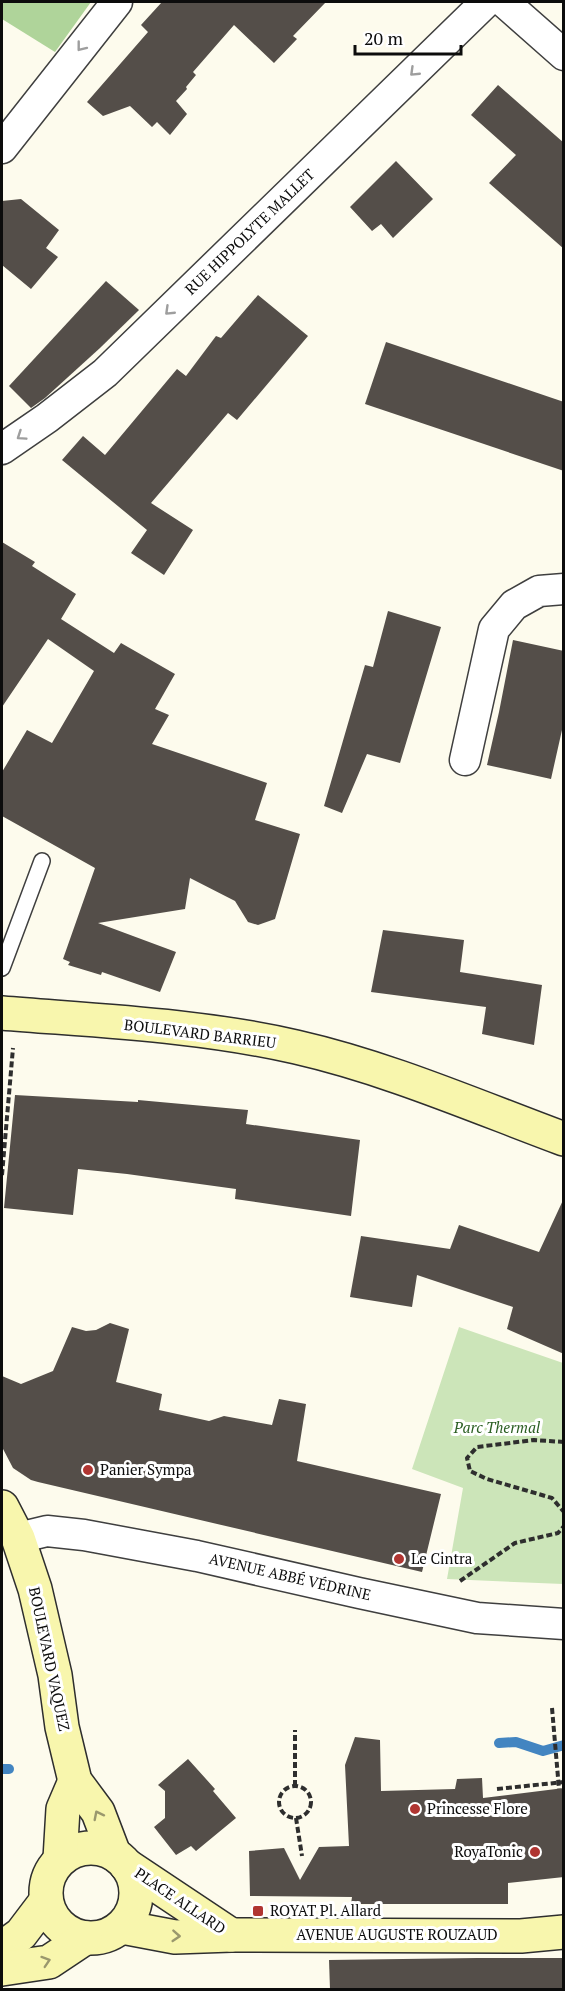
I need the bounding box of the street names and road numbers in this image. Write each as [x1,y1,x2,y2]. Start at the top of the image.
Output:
street label: RUE HIPPOLYTE MALLET [180,164,318,299]
street label: BOULEVARD BARRIEU [123,1014,277,1052]
street label: AVENUE ABBÉ VÉDRINE [207,1548,373,1604]
street label: BOULEVARD VAQUEZ [25,1585,75,1733]
street label: PLACE ALLARD [131,1862,230,1938]
street label: AVENUE AUGUSTE ROUZAUD [296,1924,498,1944]

